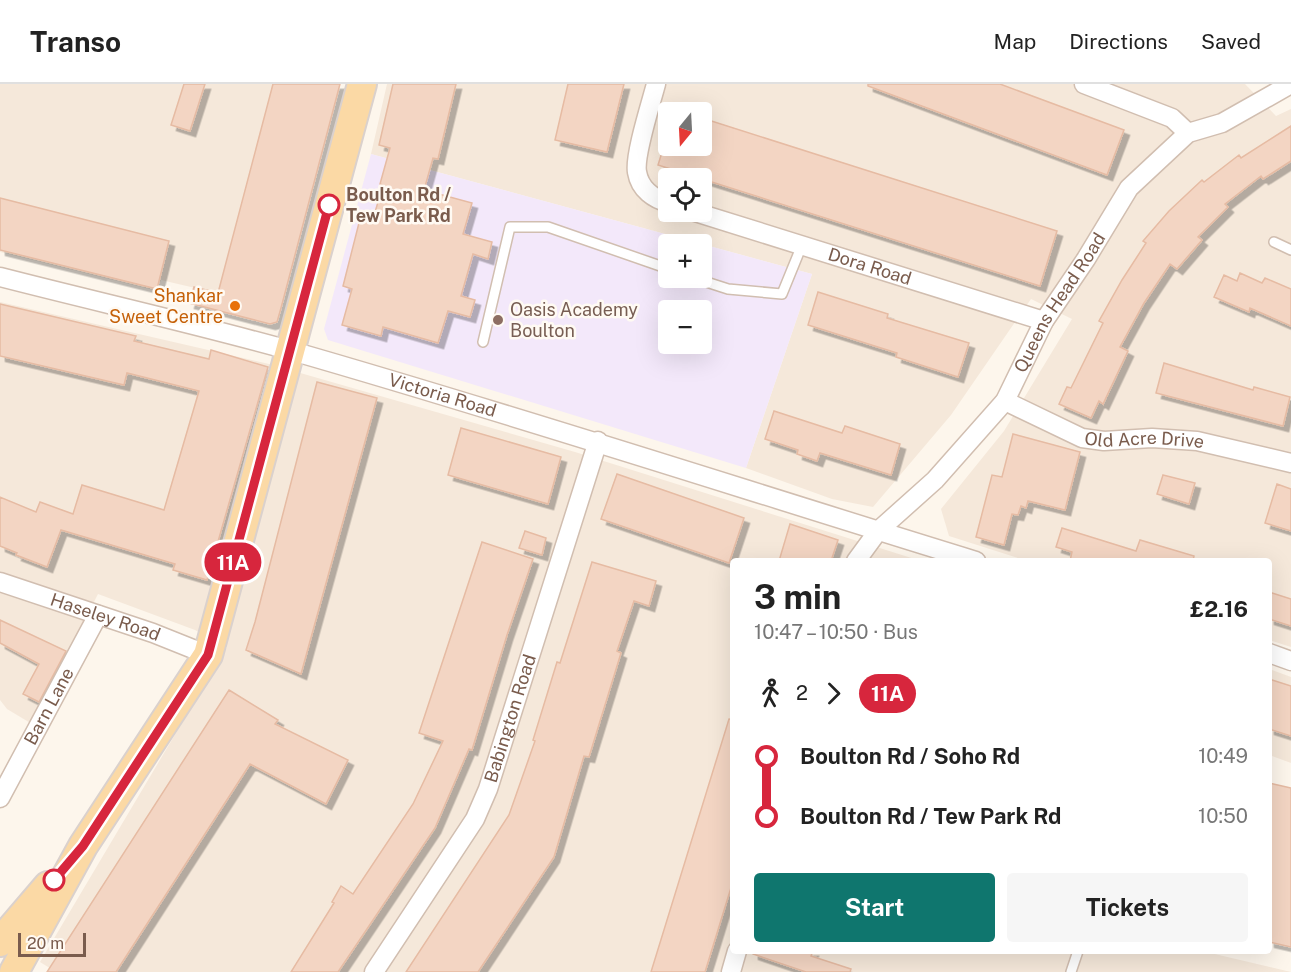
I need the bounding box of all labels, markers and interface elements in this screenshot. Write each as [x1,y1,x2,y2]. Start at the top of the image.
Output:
text: Transo [30,25,121,58]
text: Map [994,29,1036,54]
text: Directions [1069,29,1168,54]
text: Saved [1201,29,1261,54]
north arrow [658,102,712,156]
map controls [658,102,712,354]
button: locate [658,168,712,222]
place label: Boulton Rd / Tew Park Rd [346,184,451,226]
marker: Boulton Rd / Tew Park Rd [318,194,340,216]
street label: Queens Head Road [1010,229,1109,376]
button: + [658,234,712,288]
street label: Dora Road [825,243,914,289]
place label: Shankar Sweet Centre [109,285,223,327]
marker: Shankar Sweet Centre [228,299,242,313]
place label: Oasis Academy Boulton [510,299,638,341]
button: − [658,300,712,354]
marker: Oasis Academy Boulton [491,313,505,327]
street label: Victoria Road [386,369,499,421]
street label: Old Acre Drive [1083,427,1206,452]
line badge: 11A [198,542,268,582]
text: 11A [216,550,250,575]
text: 3 min [754,578,841,616]
street label: Haseley Road [48,589,164,645]
text: £2.16 [1190,596,1248,622]
text: 10:47 – 10:50 · Bus [754,620,918,644]
street label: Babington Road [480,652,540,785]
street label: Barn Lane [19,664,78,748]
icon: walk [754,677,787,710]
icon: forward [817,677,850,710]
text: 2 [796,681,808,705]
text: 11A [871,681,904,706]
text: Boulton Rd / Soho Rd [800,743,1020,769]
text: 10:49 [1198,744,1248,768]
text: Boulton Rd / Tew Park Rd [800,803,1061,829]
text: 10:50 [1198,804,1248,828]
unlabelled marker [43,869,65,891]
button: Start [754,873,995,942]
button: Tickets [1007,873,1248,942]
scale bar [18,930,86,958]
text: 20 m [27,934,64,953]

